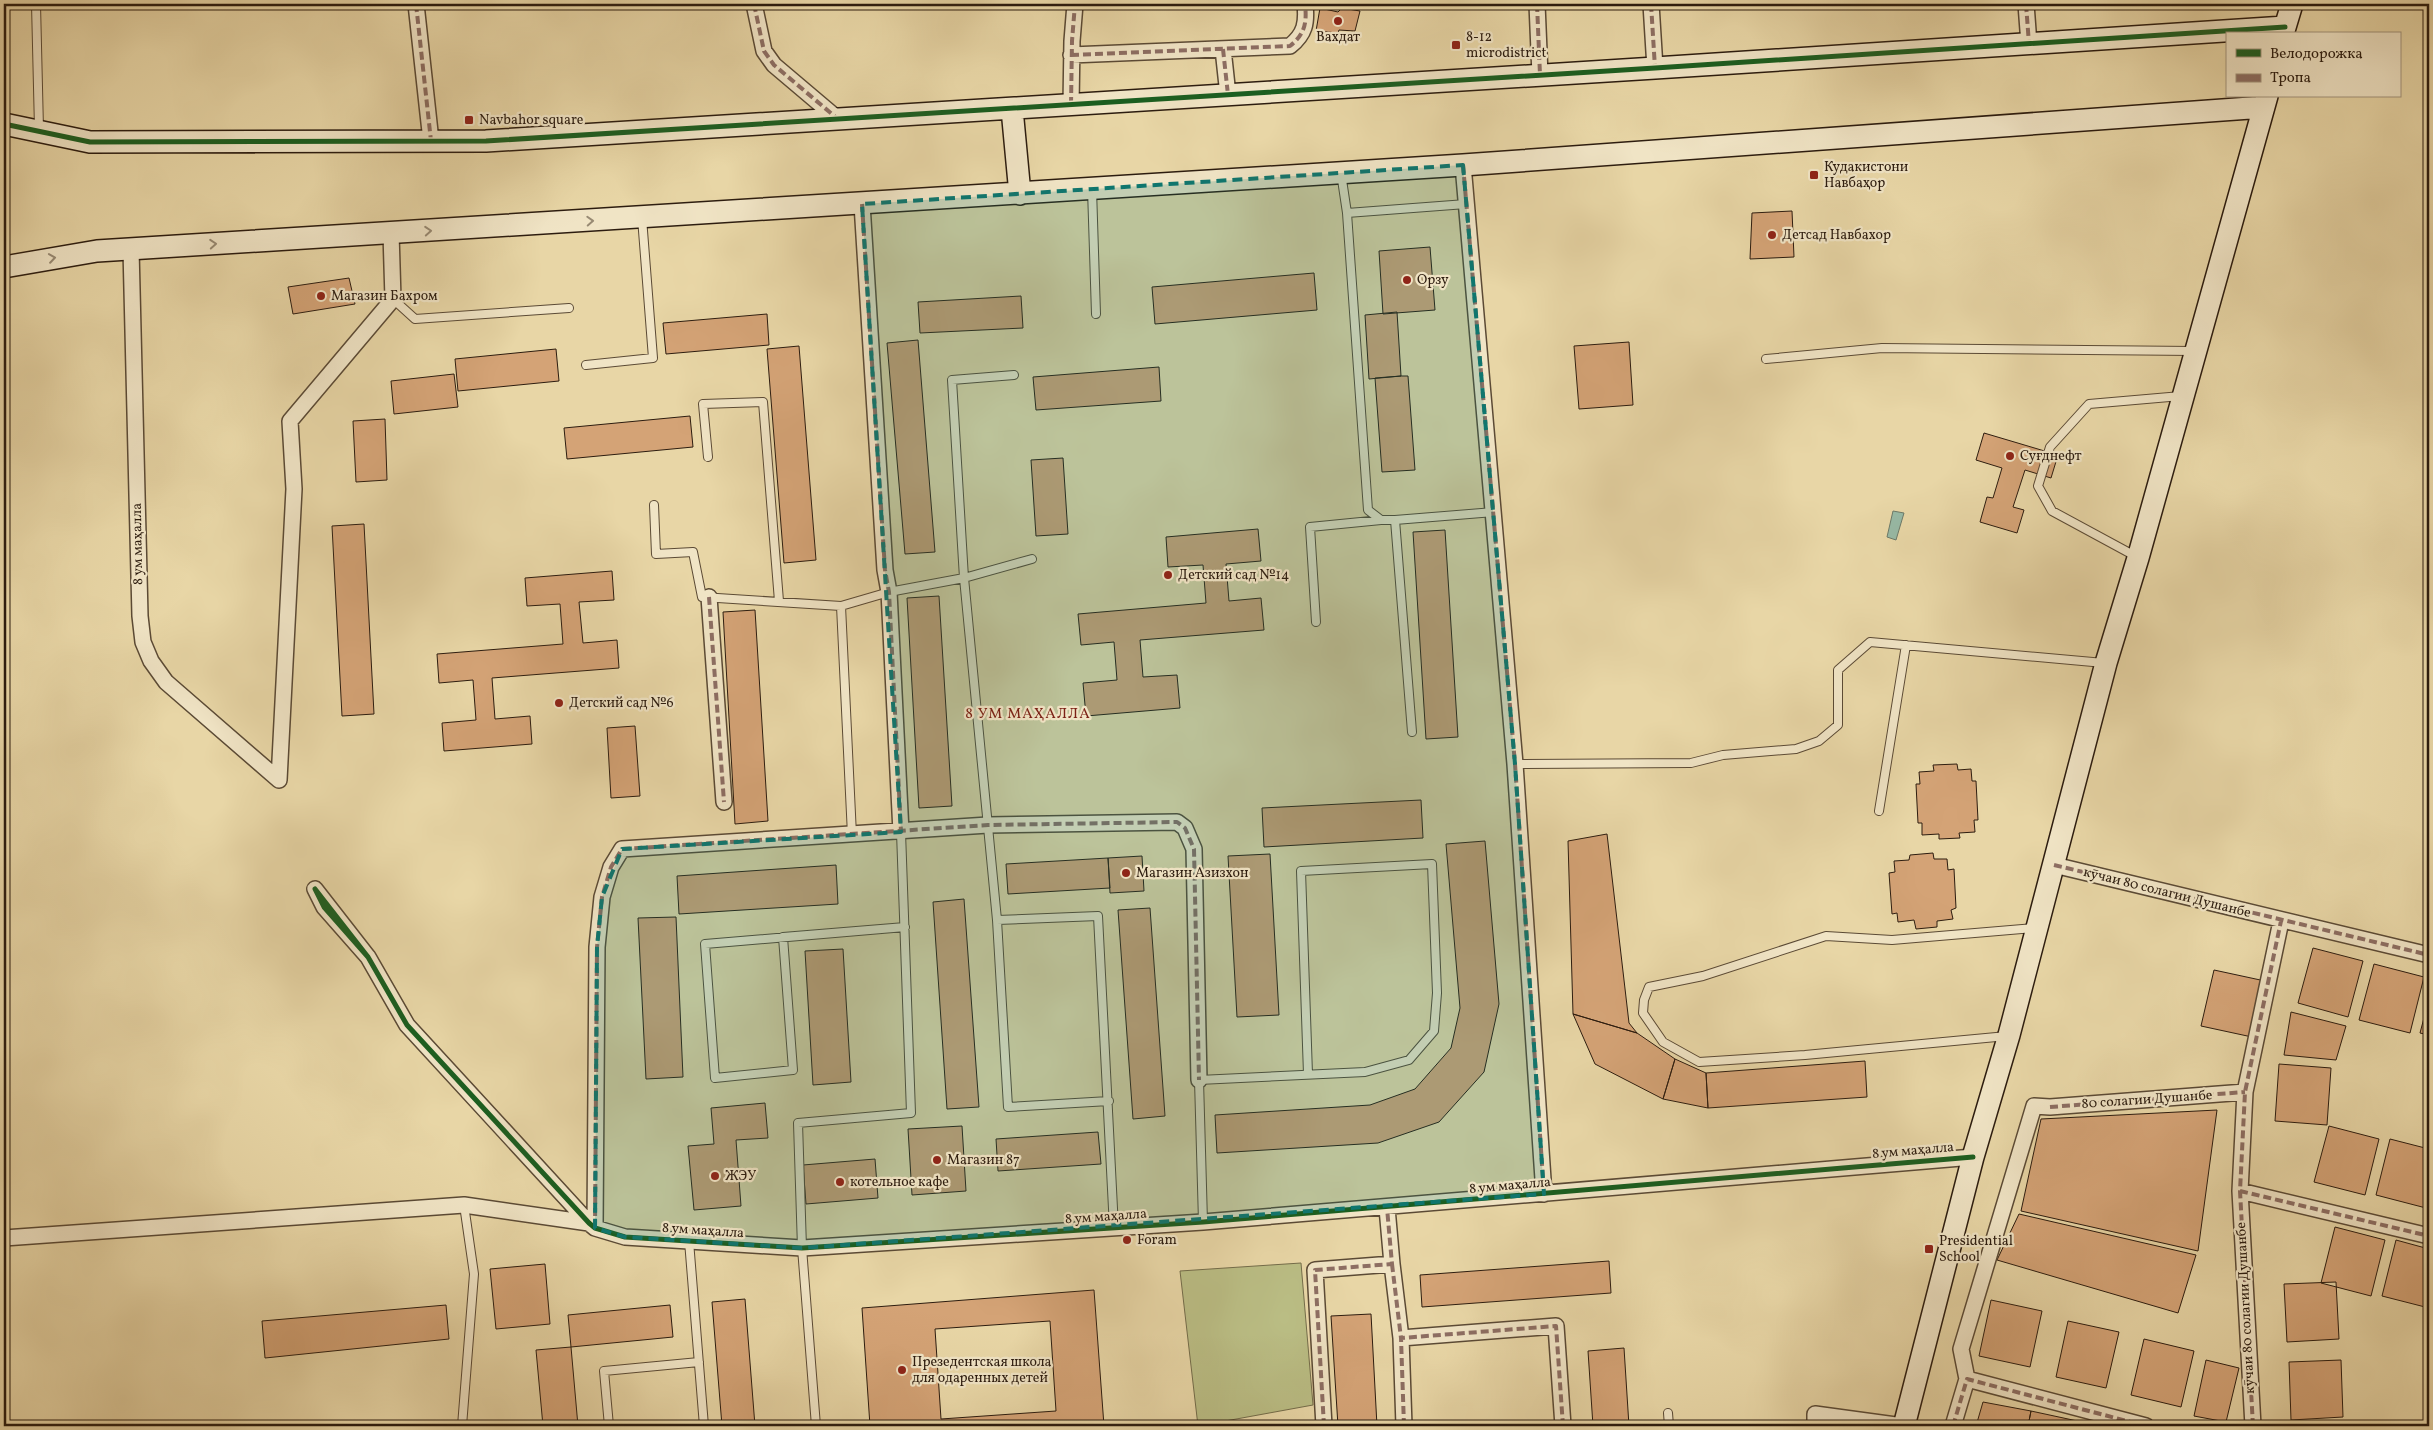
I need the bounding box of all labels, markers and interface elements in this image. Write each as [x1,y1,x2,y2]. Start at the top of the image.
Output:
marker: Вахдат [1332,15,1344,27]
place label: Вахдат [1316,28,1360,47]
place label: 8-12 microdistrict [1466,28,1547,63]
legend [2226,32,2400,98]
marker: 8-12 microdistrict [1450,39,1462,51]
text: Велодорожка [2270,44,2363,65]
text: Тропа [2270,68,2311,89]
place label: Navbahor square [479,111,584,130]
marker: Navbahor square [463,114,475,126]
place label: Кудакистони Навбаҳор [1824,158,1909,193]
marker: Кудакистони Навбаҳор [1808,169,1820,181]
one-way arrow [587,215,595,226]
one-way arrow [424,225,432,236]
place label: Детсад Навбахор [1782,226,1891,245]
marker: Детсад Навбахор [1766,229,1778,241]
one-way arrow [210,239,218,250]
one-way arrow [47,253,56,263]
place label: Орзу [1417,271,1449,290]
marker: Орзу [1401,274,1413,286]
place label: Магазин Бахром [331,287,438,306]
marker: Магазин Бахром [315,290,327,302]
place label: Суғднефт [2020,447,2082,466]
marker: Суғднефт [2004,450,2016,462]
street label: 8 ум маҳалла [128,503,148,585]
place label: Детский сад №14 [1178,566,1289,585]
marker: Детский сад №14 [1162,569,1174,581]
place label: Детский сад №6 [569,694,674,713]
marker: Детский сад №6 [553,697,565,709]
district label: 8 УМ МАҲАЛЛА [965,704,1091,725]
street label: кӯчаи 80 солагии Душанбе [2081,863,2253,923]
place label: Магазин Азизхон [1136,864,1249,883]
marker: Магазин Азизхон [1120,867,1132,879]
street label: 80 солагии Душанбе [2081,1086,2213,1114]
street label: 8 ум маҳалла [1871,1138,1955,1164]
place label: Магазин 87 [947,1151,1020,1170]
marker: Магазин 87 [931,1154,943,1166]
place label: ЖЭУ [725,1167,756,1186]
marker: ЖЭУ [709,1170,721,1182]
place label: котельное кафе [850,1173,949,1192]
street label: 8 ум маҳалла [1468,1173,1552,1199]
marker: котельное кафе [834,1176,846,1188]
street label: 8 ум маҳалла [1064,1205,1148,1229]
street label: 8 ум маҳалла [661,1219,745,1243]
street label: кӯчаи 80 солагии Душанбе [2232,1221,2260,1394]
place label: Foram [1137,1231,1177,1250]
place label: Presidential School [1939,1232,2013,1267]
marker: Foram [1121,1234,1133,1246]
marker: Presidential School [1923,1243,1935,1255]
place label: Презедентская школа для одаренных детей [912,1353,1052,1388]
marker: Презедентская школа для одаренных детей [896,1364,908,1376]

